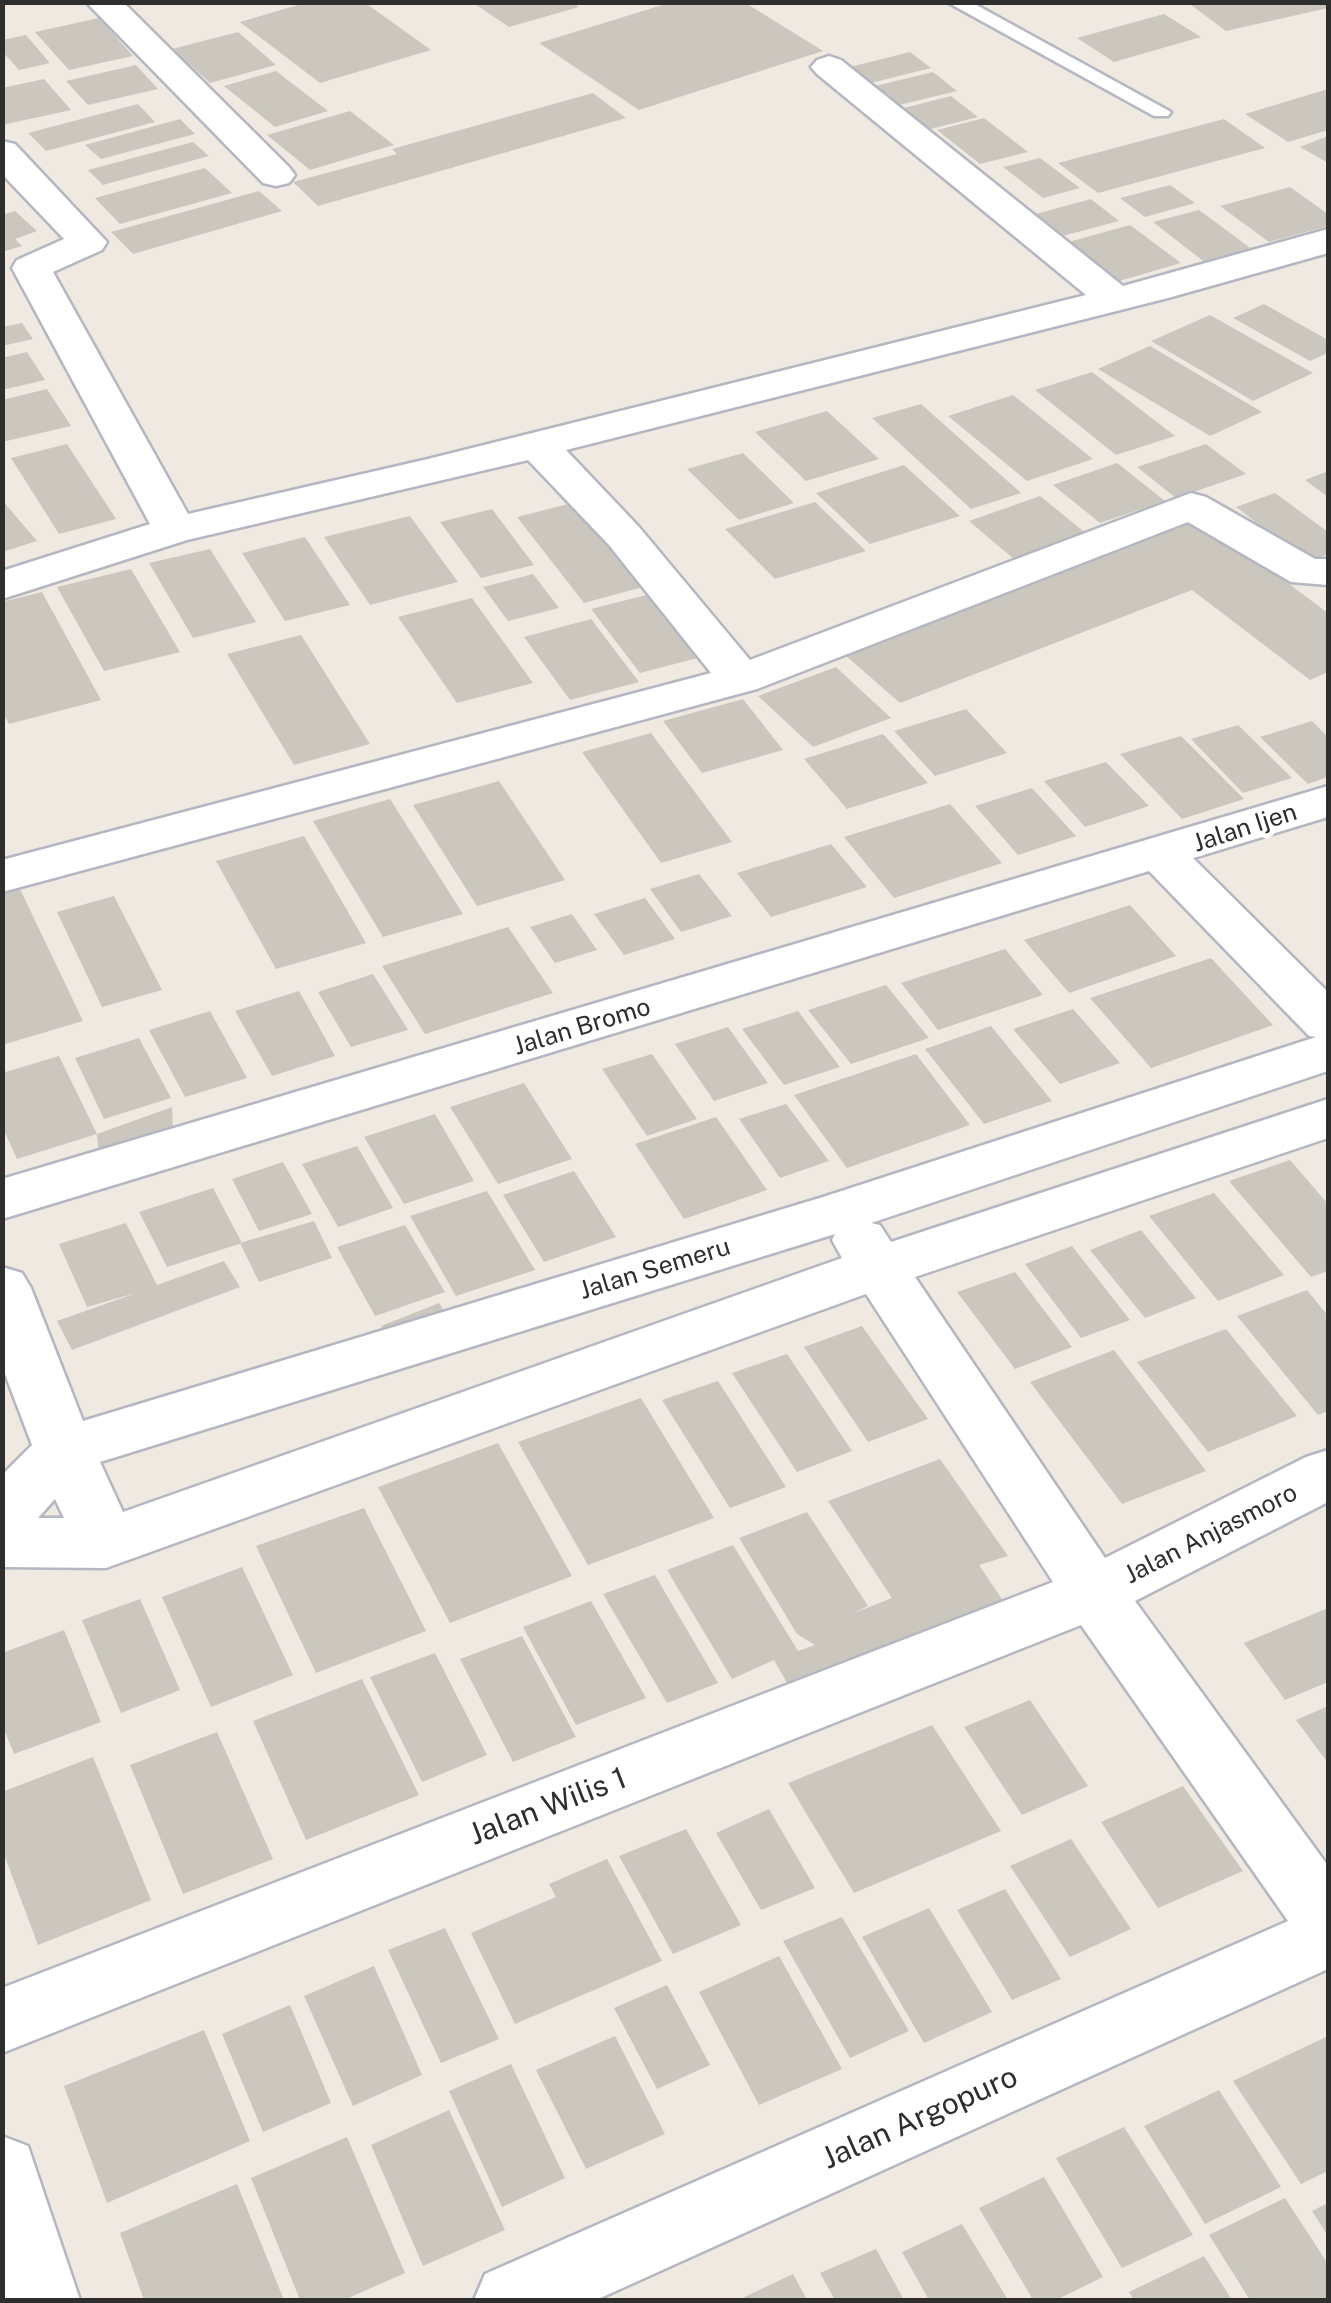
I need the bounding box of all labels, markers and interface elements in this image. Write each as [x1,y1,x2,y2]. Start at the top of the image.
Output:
street label: Jalan Ijen [1189,797,1301,859]
street label: Jalan Bromo [510,992,654,1062]
street label: Jalan Semeru [576,1232,734,1306]
street label: Jalan Anjasmoro [1120,1478,1302,1590]
street label: Jalan Wilis 1 [464,1761,632,1853]
street label: Jalan Argopuro [817,2059,1023,2177]

